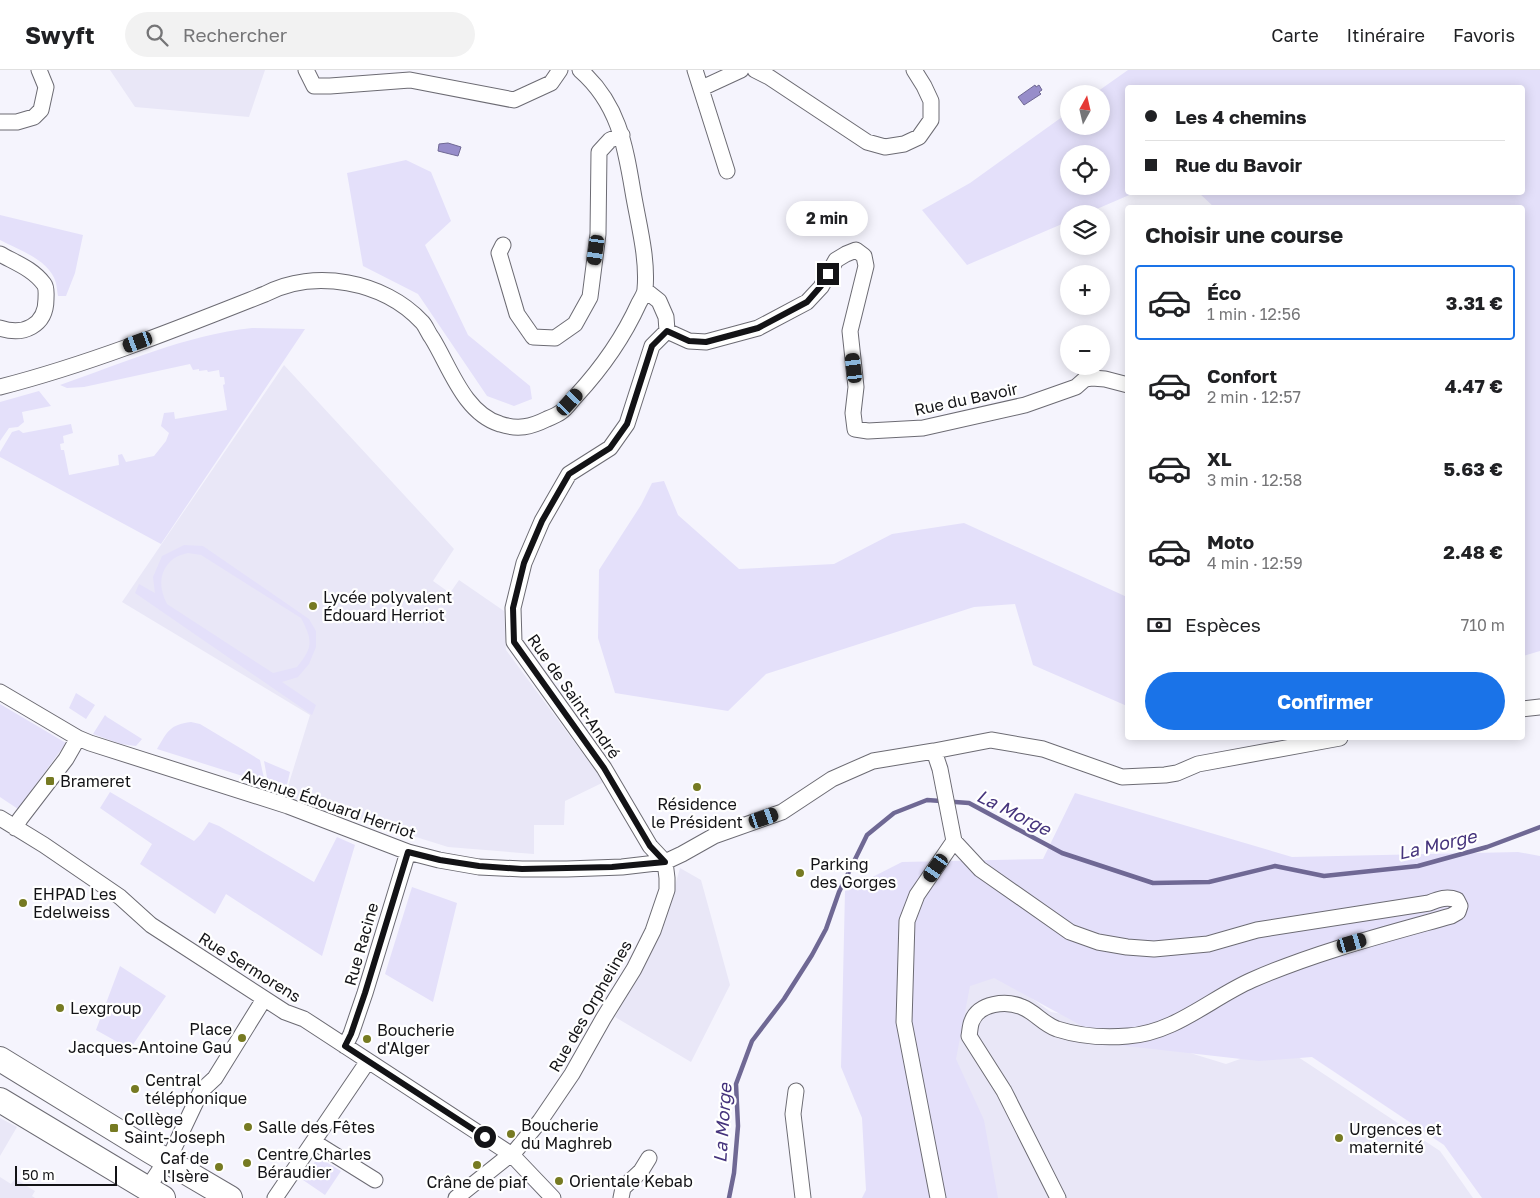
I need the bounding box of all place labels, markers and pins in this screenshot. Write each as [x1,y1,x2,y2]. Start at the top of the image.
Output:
place label: Lycée polyvalent Édouard Herriot [323,587,452,625]
marker: Lycée polyvalent Édouard Herriot [307,600,319,612]
place label: Brameret [60,771,131,791]
marker: Brameret [44,775,56,787]
marker: Résidence le Président [691,781,703,793]
place label: Résidence le Président [651,794,743,832]
place label: Parking des Gorges [810,854,896,892]
marker: Parking des Gorges [794,867,806,879]
place label: EHPAD Les Edelweiss [33,884,117,922]
marker: EHPAD Les Edelweiss [17,897,29,909]
place label: Lexgroup [70,998,142,1018]
marker: Lexgroup [54,1002,66,1014]
place label: Place Jacques-Antoine Gau [68,1019,232,1057]
place label: Boucherie d'Alger [377,1020,455,1058]
marker: Place Jacques-Antoine Gau [236,1032,248,1044]
marker: Boucherie d'Alger [361,1033,373,1045]
place label: Central téléphonique [145,1070,247,1108]
marker: Central téléphonique [129,1083,141,1095]
place label: Collège Saint-Joseph [124,1109,225,1147]
place label: Boucherie du Maghreb [521,1115,612,1153]
place label: Salle des Fêtes [258,1117,375,1137]
place label: Urgences et maternité [1349,1119,1442,1157]
marker: Salle des Fêtes [242,1121,254,1133]
marker: Collège Saint-Joseph [108,1122,120,1134]
marker: Boucherie du Maghreb [505,1128,517,1140]
marker: Urgences et maternité [1333,1132,1345,1144]
place label: Centre Charles Béraudier [257,1144,371,1182]
place label: Caf de l'Isère [160,1148,209,1186]
marker: Centre Charles Béraudier [241,1157,253,1169]
marker: Crâne de piaf [471,1159,483,1171]
marker: Caf de l'Isère [213,1161,225,1173]
place label: Orientale Kebab [569,1171,693,1191]
place label: Crâne de piaf [426,1172,528,1192]
marker: Orientale Kebab [553,1175,565,1187]

